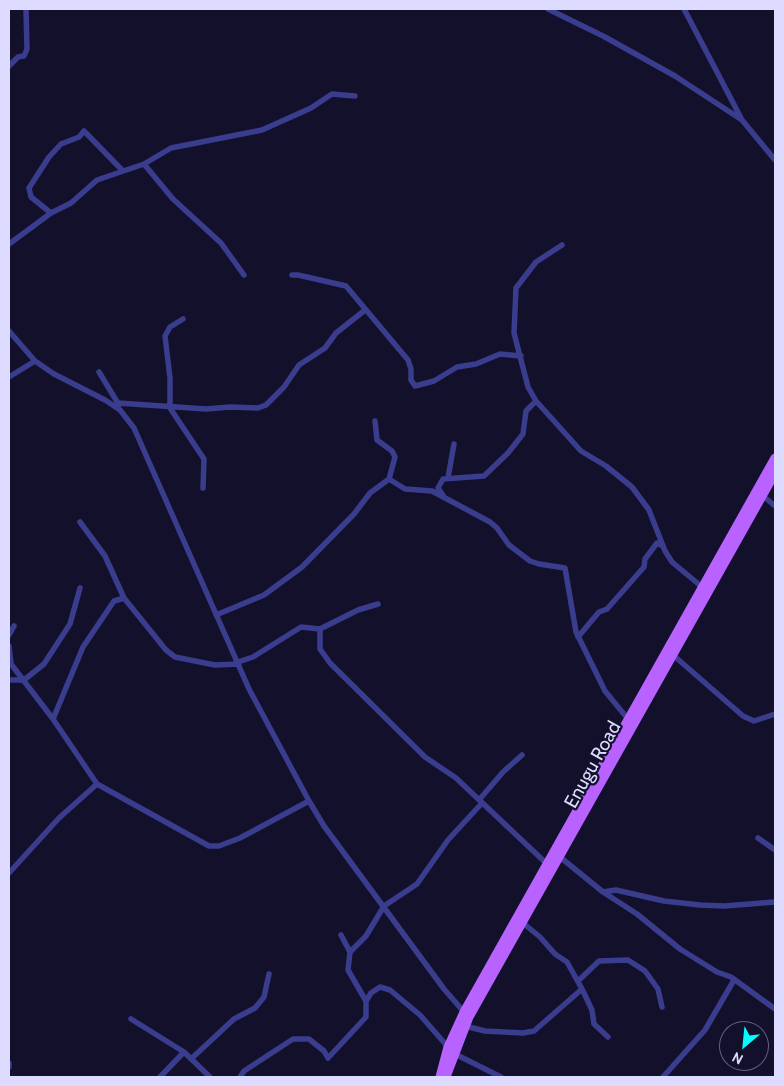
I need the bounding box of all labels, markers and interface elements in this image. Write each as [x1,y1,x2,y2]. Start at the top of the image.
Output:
street label: Enugu Road [560,718,626,812]
north arrow [719,1021,769,1071]
text: N [729,1048,746,1069]

